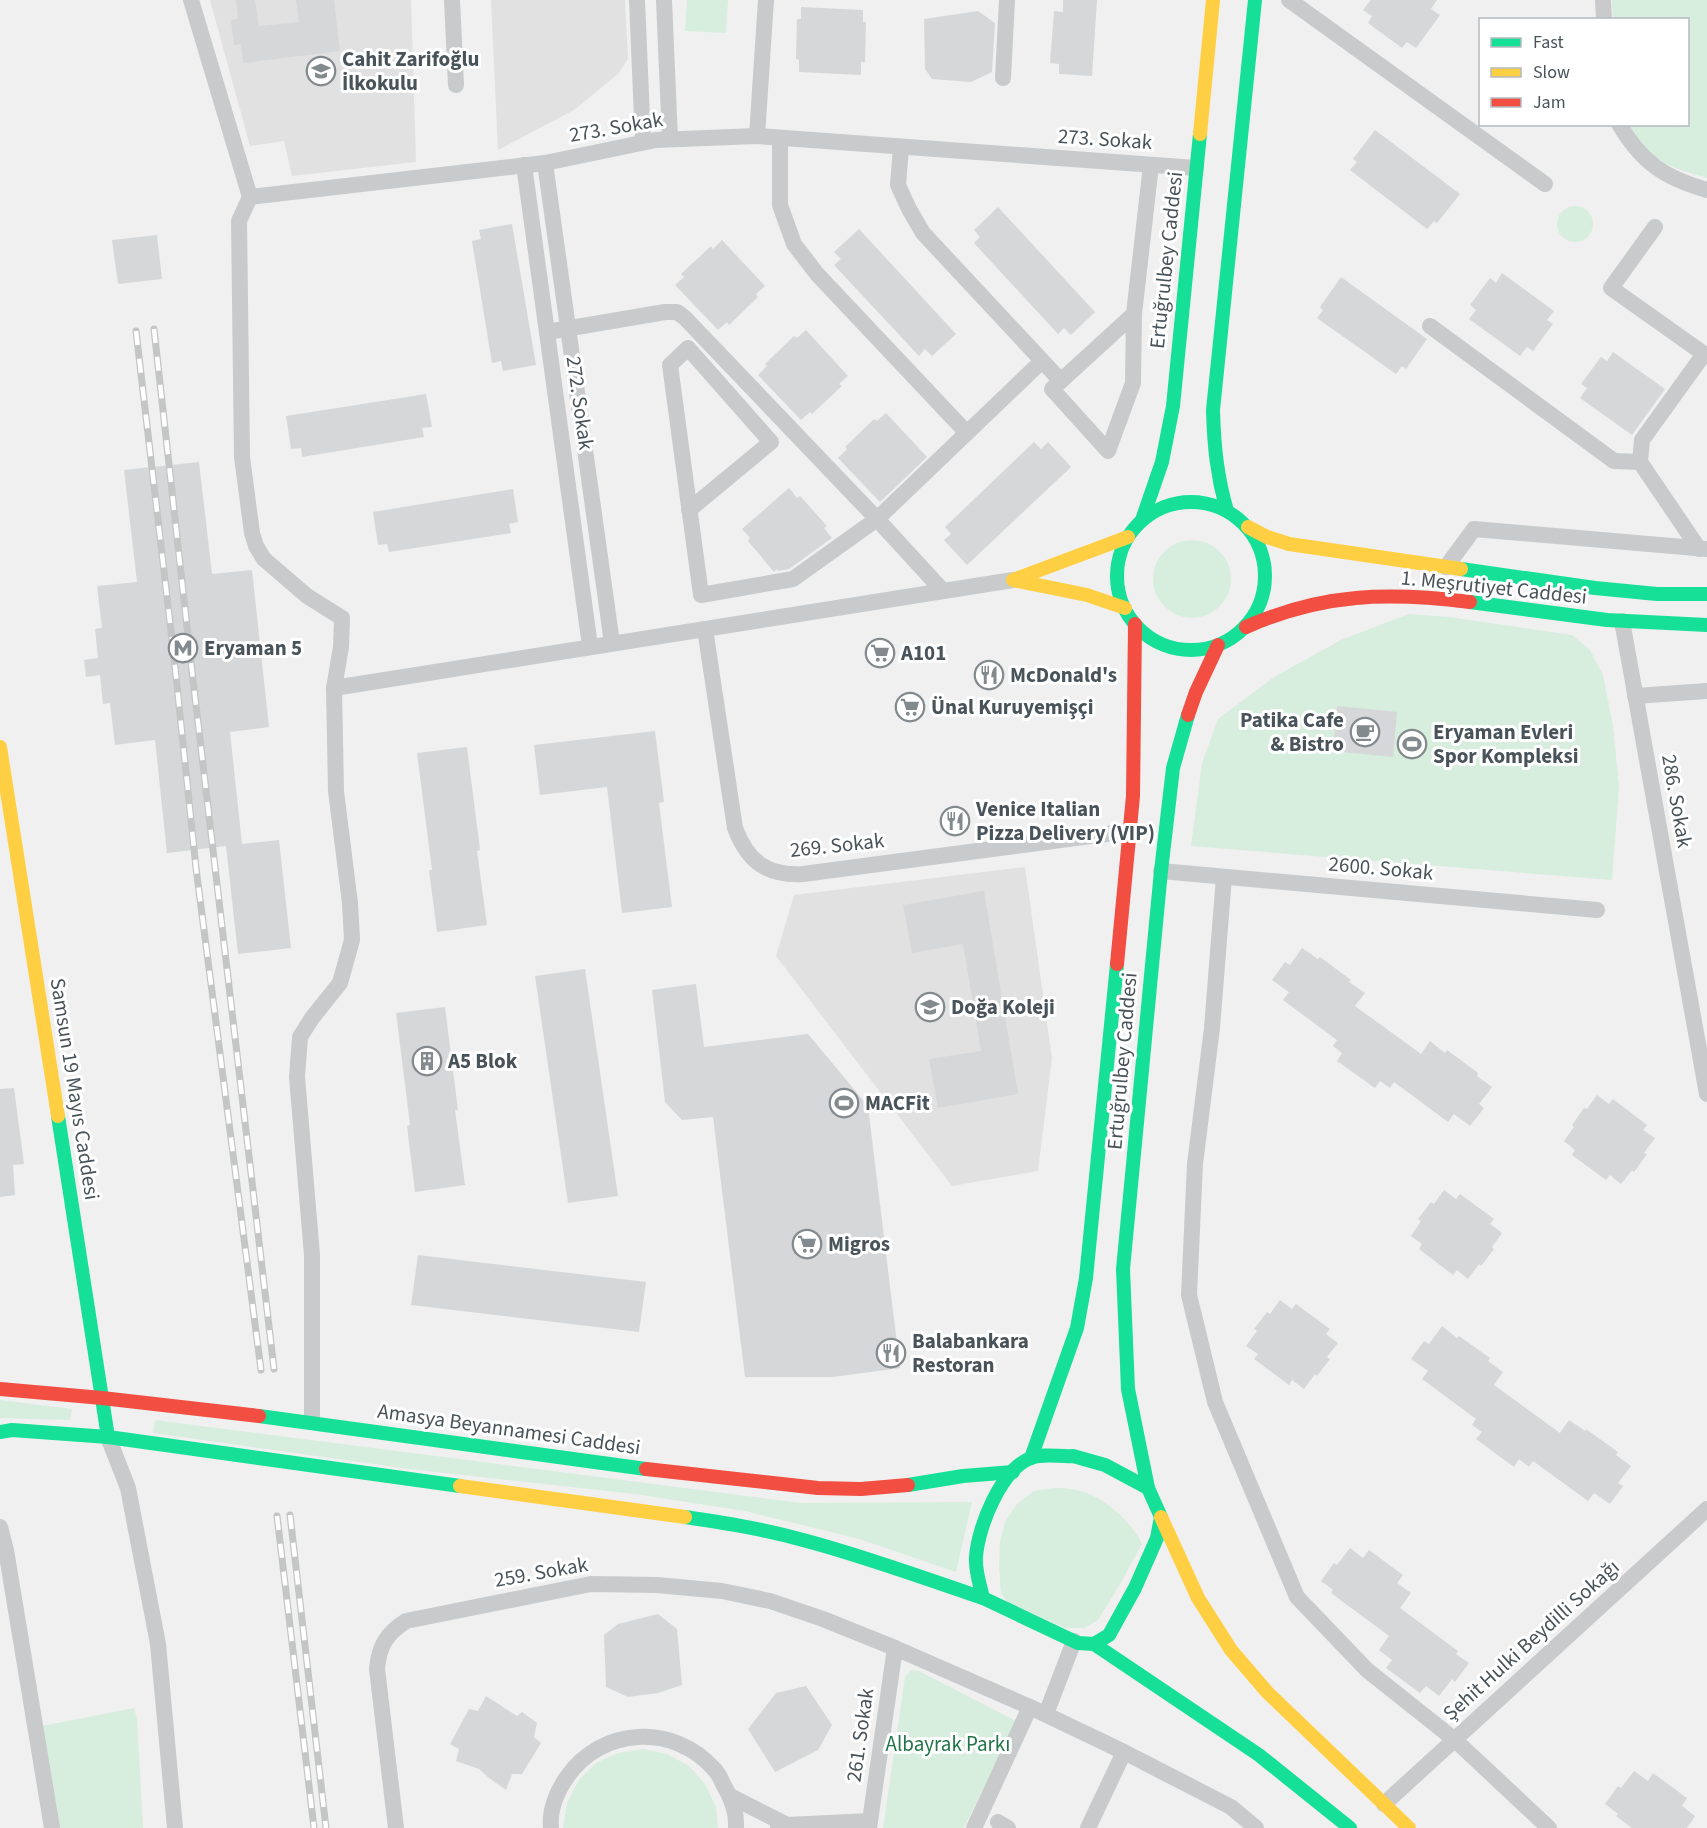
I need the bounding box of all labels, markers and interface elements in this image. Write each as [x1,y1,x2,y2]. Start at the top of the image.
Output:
legend [1479,18,1689,126]
text: Fast [1533,30,1564,55]
place label: Cahit Zarifoğlu İlkokulu [342,44,479,98]
school or university icon: Cahit Zarifoğlu İlkokulu [305,55,337,87]
text: Slow [1533,60,1570,85]
text: Jam [1533,90,1566,115]
street label: 273. Sokak [567,104,666,150]
street label: 273. Sokak [1057,121,1154,157]
street label: Ertuğrulbey Caddesi [1142,170,1190,350]
street label: 272. Sokak [559,354,602,452]
street label: 1. Meşrutiyet Caddesi [1400,562,1588,612]
metro station icon: Eryaman 5 [167,632,199,664]
place label: Eryaman 5 [204,633,302,663]
supermarket icon: A101 [864,637,896,669]
place label: A101 [900,638,946,668]
restaurant icon: McDonald's [973,659,1005,691]
place label: McDonald's [1010,660,1117,690]
supermarket icon: Ünal Kuruyemişçi [894,691,926,723]
place label: Ünal Kuruyemişçi [931,692,1093,722]
place label: Patika Cafe & Bistro [1240,705,1344,759]
cafe icon: Patika Cafe & Bistro [1349,716,1381,748]
place label: Eryaman Evleri Spor Kompleksi [1433,717,1579,771]
sports icon: Eryaman Evleri Spor Kompleksi [1396,728,1428,760]
street label: 286. Sokak [1654,752,1700,851]
place label: Venice Italian Pizza Delivery (VIP) [975,794,1155,848]
restaurant icon: Venice Italian Pizza Delivery (VIP) [939,805,971,837]
street label: 269. Sokak [788,825,886,865]
street label: 2600. Sokak [1327,848,1435,888]
street label: Ertuğrulbey Caddesi [1099,971,1145,1151]
street label: Samsun 19 Mayıs Caddesi [43,976,107,1202]
school or university icon: Doğa Koleji [914,991,946,1023]
place label: Doğa Koleji [951,992,1055,1022]
building icon: A5 Blok [411,1045,443,1077]
place label: A5 Blok [447,1046,518,1076]
sports icon: MACFit [828,1087,860,1119]
place label: MACFit [865,1088,930,1118]
supermarket icon: Migros [791,1228,823,1260]
place label: Migros [828,1229,890,1259]
place label: Balabankara Restoran [912,1326,1029,1380]
restaurant icon: Balabankara Restoran [875,1337,907,1369]
street label: Amasya Beyannamesi Caddesi [376,1396,642,1462]
street label: 259. Sokak [492,1549,591,1595]
street label: Şehit Hulki Beydilli Sokağı [1436,1552,1626,1728]
street label: 261. Sokak [839,1686,882,1784]
park label: Albayrak Parkı [886,1729,1010,1759]

